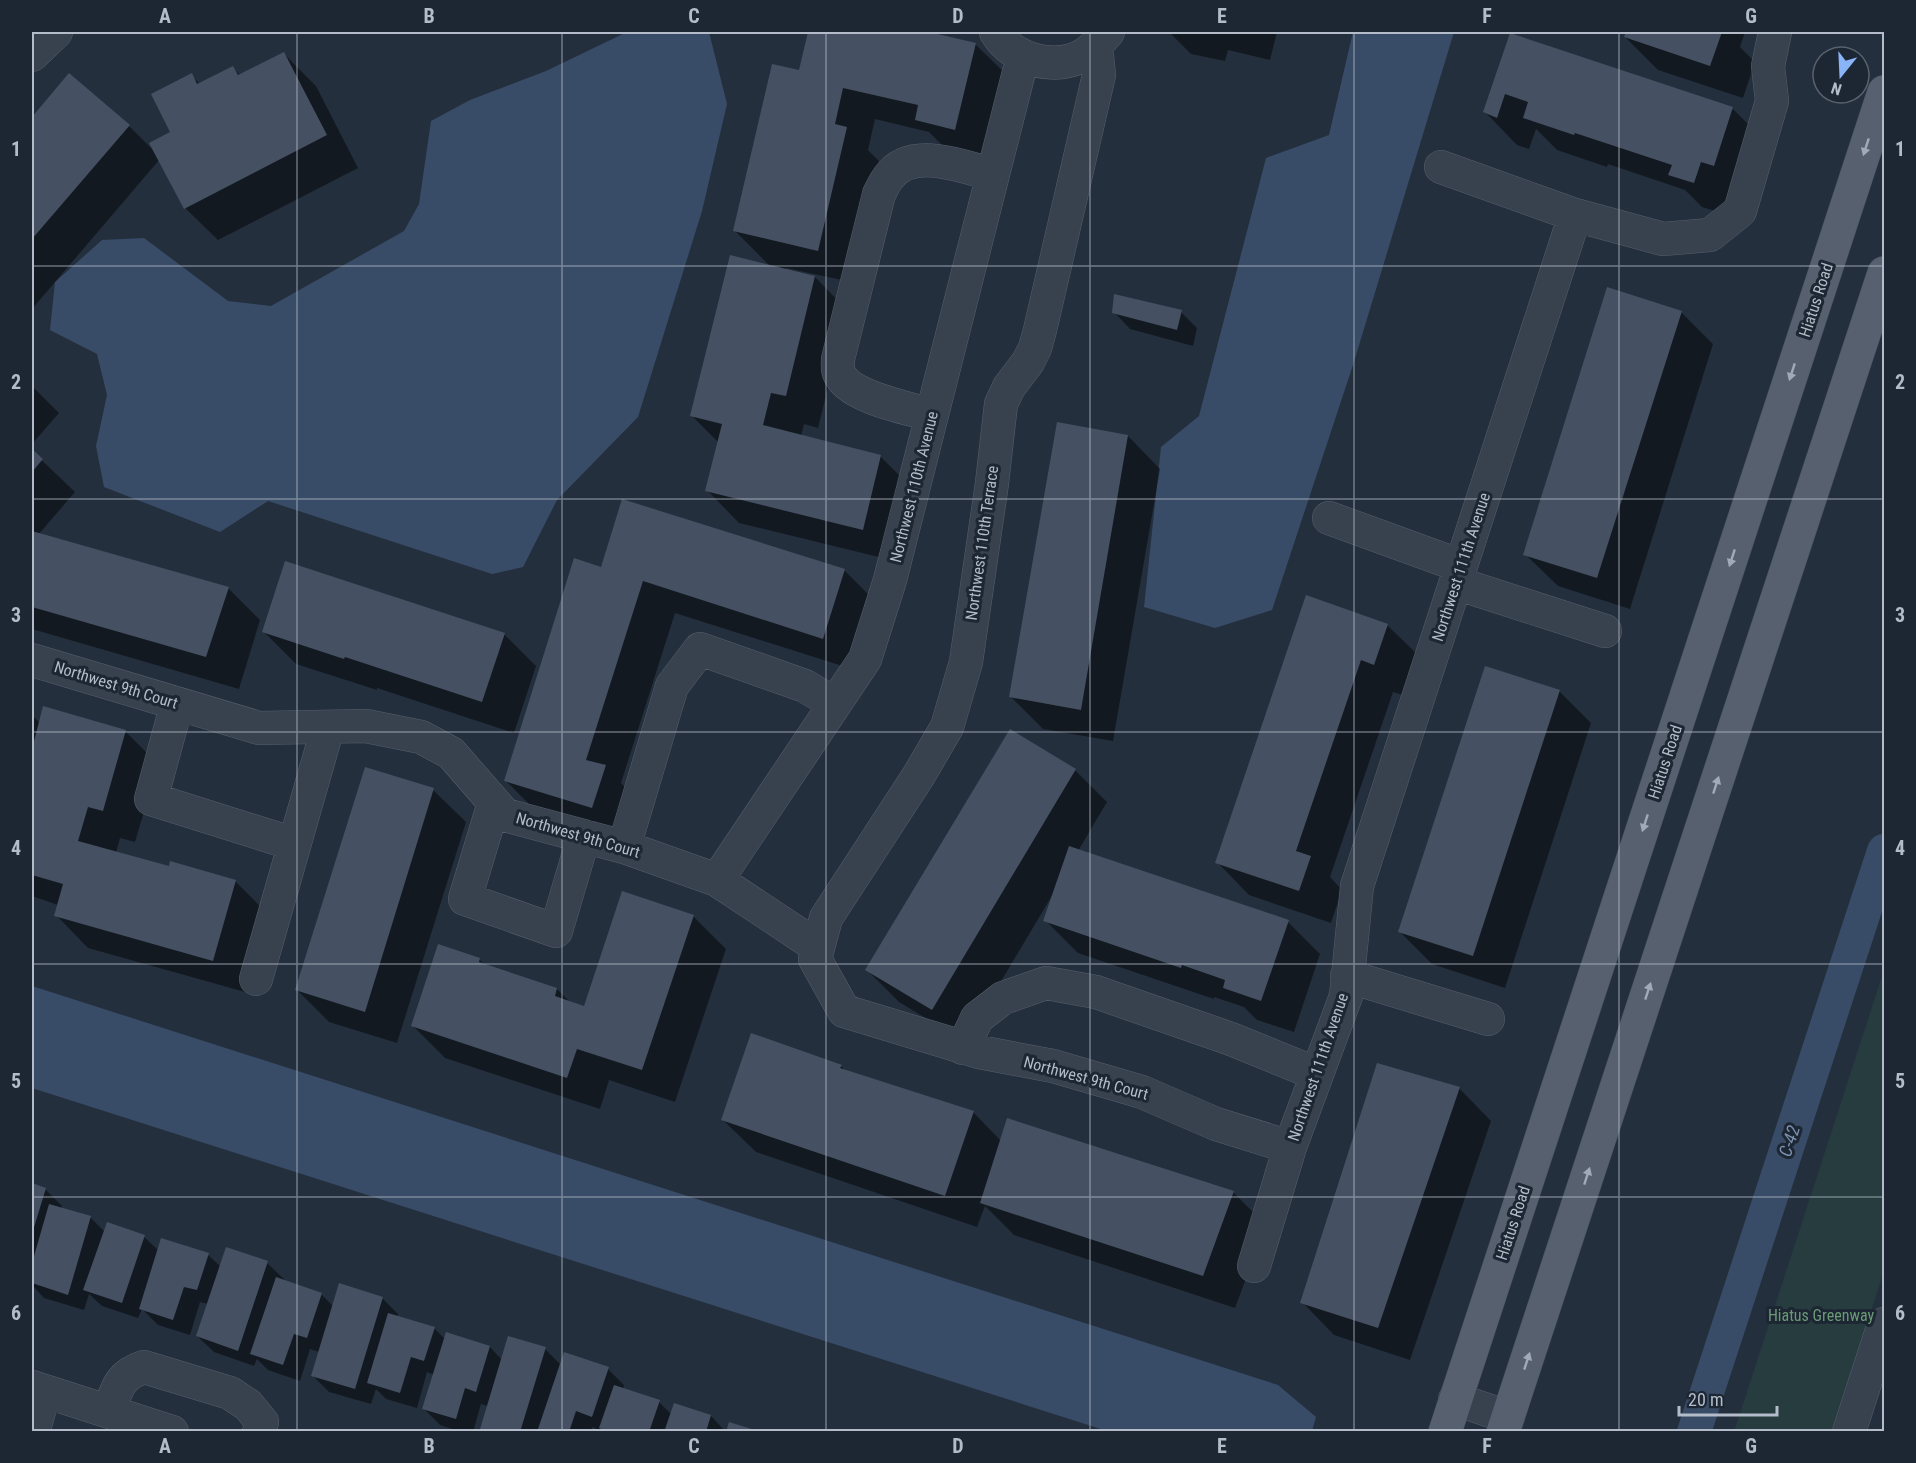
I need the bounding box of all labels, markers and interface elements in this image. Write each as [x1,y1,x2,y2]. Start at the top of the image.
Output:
text: A [159,4,171,28]
text: B [423,4,435,28]
text: C [688,4,700,28]
text: D [952,4,964,28]
text: E [1217,4,1227,28]
text: F [1482,4,1492,28]
text: G [1745,4,1757,28]
north arrow [1811,45,1871,105]
text: N [1829,78,1844,99]
text: 1 [11,137,21,161]
text: 1 [1895,137,1905,161]
one-way arrow [1861,138,1871,156]
street label: Hiatus Road [1795,261,1837,339]
one-way arrow [1787,363,1797,381]
text: 2 [11,370,21,394]
text: 2 [1895,370,1905,394]
street label: Northwest 110th Avenue [886,409,942,565]
street label: Northwest 110th Terrace [962,465,1002,621]
street label: Northwest 111th Avenue [1428,490,1494,644]
one-way arrow [1726,549,1736,567]
text: 3 [11,603,21,627]
text: 3 [1895,603,1905,627]
street label: Northwest 9th Court [52,657,180,713]
street label: Hiatus Road [1644,723,1686,801]
one-way arrow [1712,776,1721,794]
street label: Northwest 9th Court [514,808,642,862]
one-way arrow [1639,814,1649,832]
text: 4 [11,836,21,860]
text: 4 [1895,836,1905,860]
one-way arrow [1644,982,1654,1000]
street label: Northwest 111th Avenue [1284,991,1352,1143]
street label: Northwest 9th Court [1022,1052,1151,1104]
text: 5 [11,1069,21,1093]
text: 5 [1895,1069,1905,1093]
water label: C-42 [1774,1122,1804,1159]
one-way arrow [1583,1167,1593,1185]
street label: Hiatus Road [1492,1184,1534,1262]
text: 6 [11,1301,21,1325]
text: 6 [1895,1301,1905,1325]
park label: Hiatus Greenway [1768,1306,1874,1325]
one-way arrow [1522,1352,1532,1370]
scale bar [1679,1379,1776,1417]
text: 20 m [1688,1389,1723,1410]
text: A [159,1434,171,1458]
text: B [423,1434,435,1458]
text: C [688,1434,700,1458]
text: D [952,1434,964,1458]
text: E [1217,1434,1227,1458]
text: F [1482,1434,1492,1458]
text: G [1745,1434,1757,1458]

